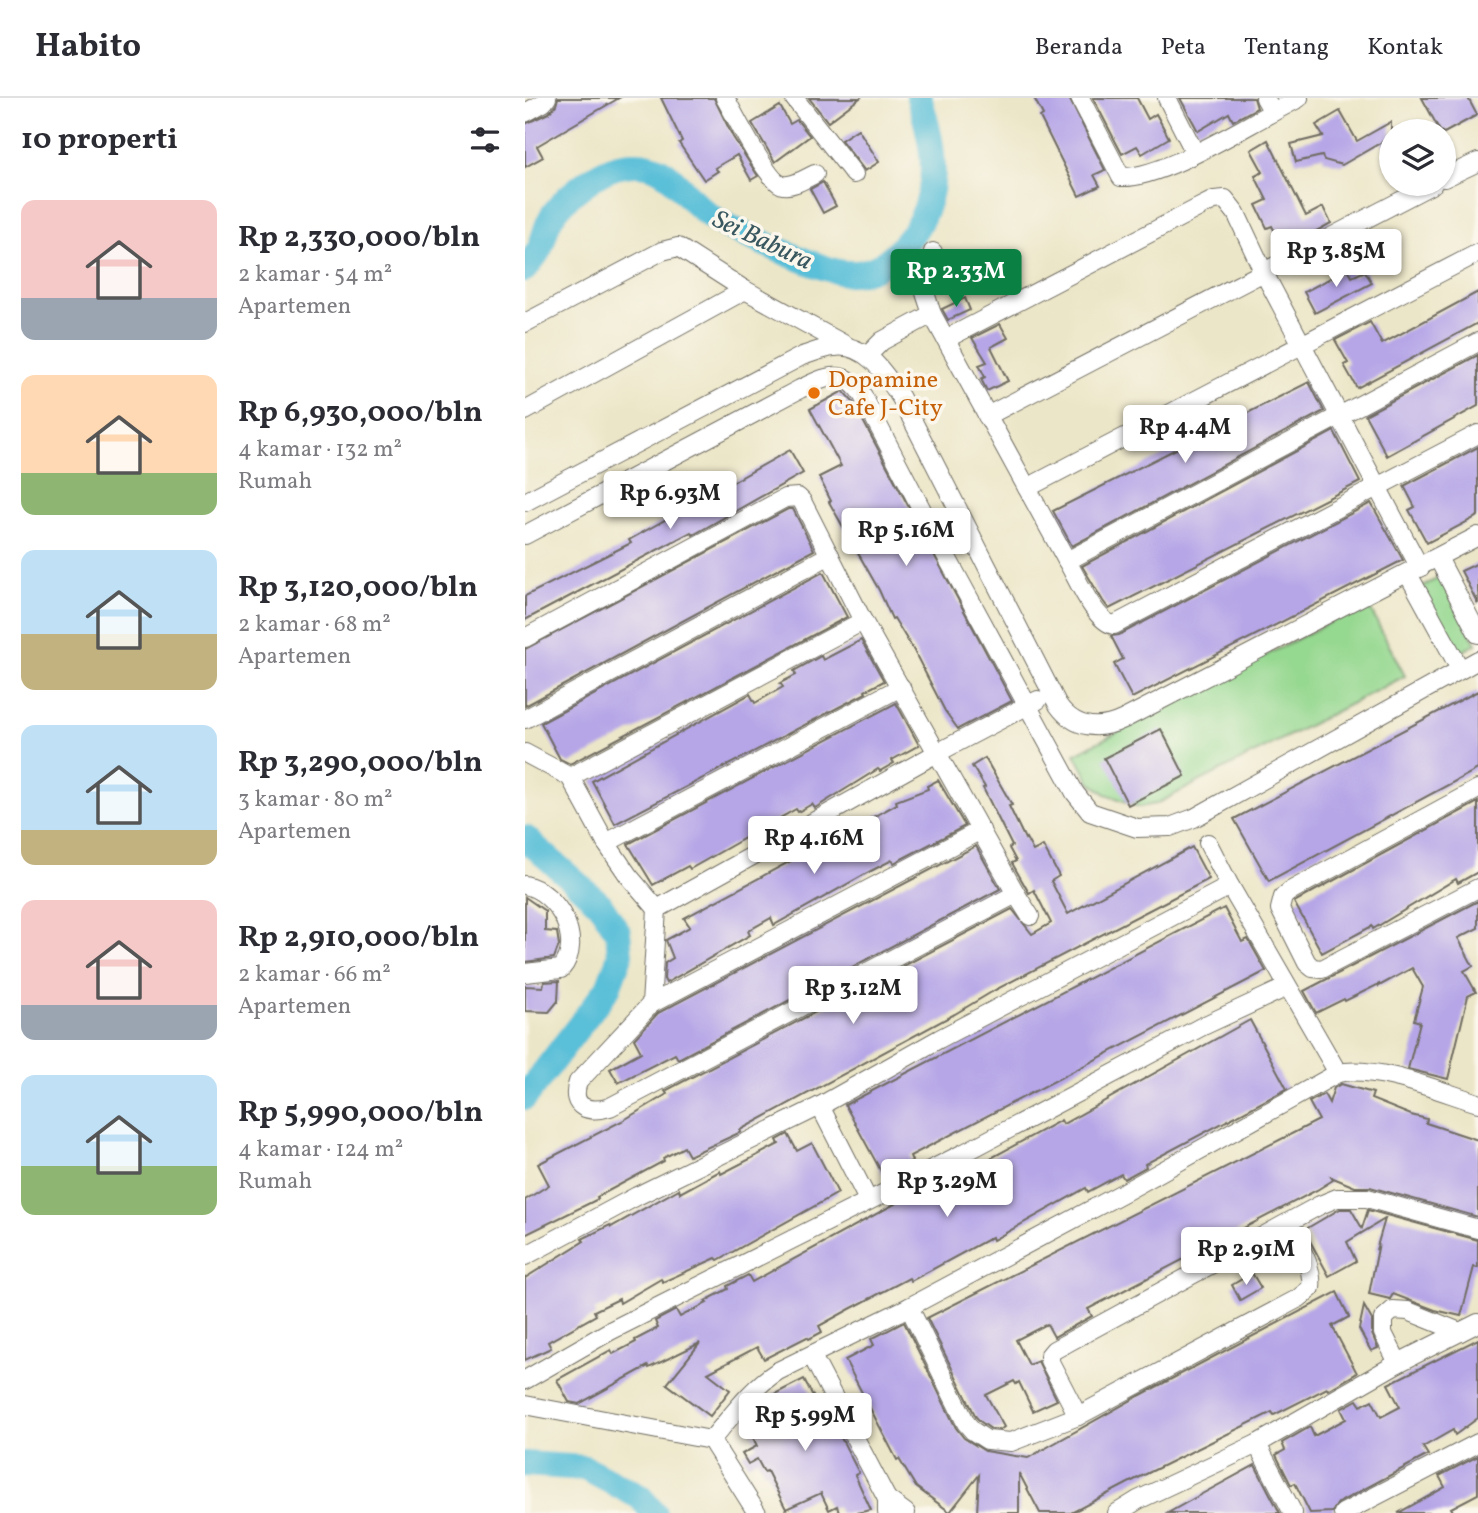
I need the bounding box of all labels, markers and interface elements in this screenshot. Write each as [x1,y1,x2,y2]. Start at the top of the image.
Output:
text: Habito [35,25,141,71]
text: Beranda [1035,31,1123,65]
text: Peta [1161,31,1206,65]
text: Tentang [1244,31,1329,65]
text: Kontak [1367,31,1443,65]
text: 10 properti [21,119,178,161]
map controls [1379,119,1456,196]
button: layers [1379,119,1456,196]
icon: filters [466,121,504,159]
water label: Sei Babura [706,202,818,280]
text: Rp 2,330,000/bln [238,217,480,259]
icon: home [77,228,161,312]
pin: Rp 3.85M [1264,230,1408,289]
text: Rp 3.85M [1287,236,1385,268]
pin: Rp 2.33M [884,250,1028,309]
text: Rp 2.33M [907,256,1005,288]
text: 2 kamar · 54 m² [238,259,392,291]
text: Apartemen [238,291,351,323]
place label: Dopamine Cafe J-City [828,364,943,426]
marker: Dopamine Cafe J-City [806,385,822,401]
text: Rp 6,930,000/bln [238,392,483,434]
icon: home [77,403,161,487]
pin: Rp 4.4M [1120,406,1250,465]
text: Rp 4.4M [1139,412,1231,444]
text: 4 kamar · 132 m² [238,434,402,466]
text: Rumah [238,466,312,498]
pin: Rp 6.93M [598,472,742,531]
text: Rp 6.93M [620,478,720,510]
pin: Rp 5.16M [834,508,978,568]
text: Rp 5.16M [858,515,954,547]
text: Rp 3,120,000/bln [238,567,478,609]
icon: home [77,578,161,662]
text: 2 kamar · 68 m² [238,609,391,641]
text: Apartemen [238,641,351,673]
text: Rp 3,290,000/bln [238,742,483,784]
icon: home [77,753,161,837]
text: 3 kamar · 80 m² [238,784,393,816]
text: Apartemen [238,816,351,848]
pin: Rp 4.16M [742,816,886,876]
text: Rp 4.16M [764,823,864,855]
text: Rp 2,910,000/bln [238,917,479,959]
icon: home [77,928,161,1012]
text: 2 kamar · 66 m² [238,959,391,991]
pin: Rp 3.12M [781,967,925,1026]
text: Rp 3.12M [805,973,901,1005]
text: Apartemen [238,991,351,1023]
text: Rp 5,990,000/bln [238,1092,483,1134]
icon: home [77,1103,161,1187]
text: 4 kamar · 124 m² [238,1134,403,1166]
pin: Rp 3.29M [875,1160,1019,1219]
text: Rumah [238,1166,312,1198]
text: Rp 3.29M [897,1166,997,1198]
pin: Rp 2.91M [1174,1228,1318,1287]
text: Rp 2.91M [1197,1234,1295,1266]
pin: Rp 5.99M [733,1394,877,1453]
text: Rp 5.99M [755,1400,855,1432]

